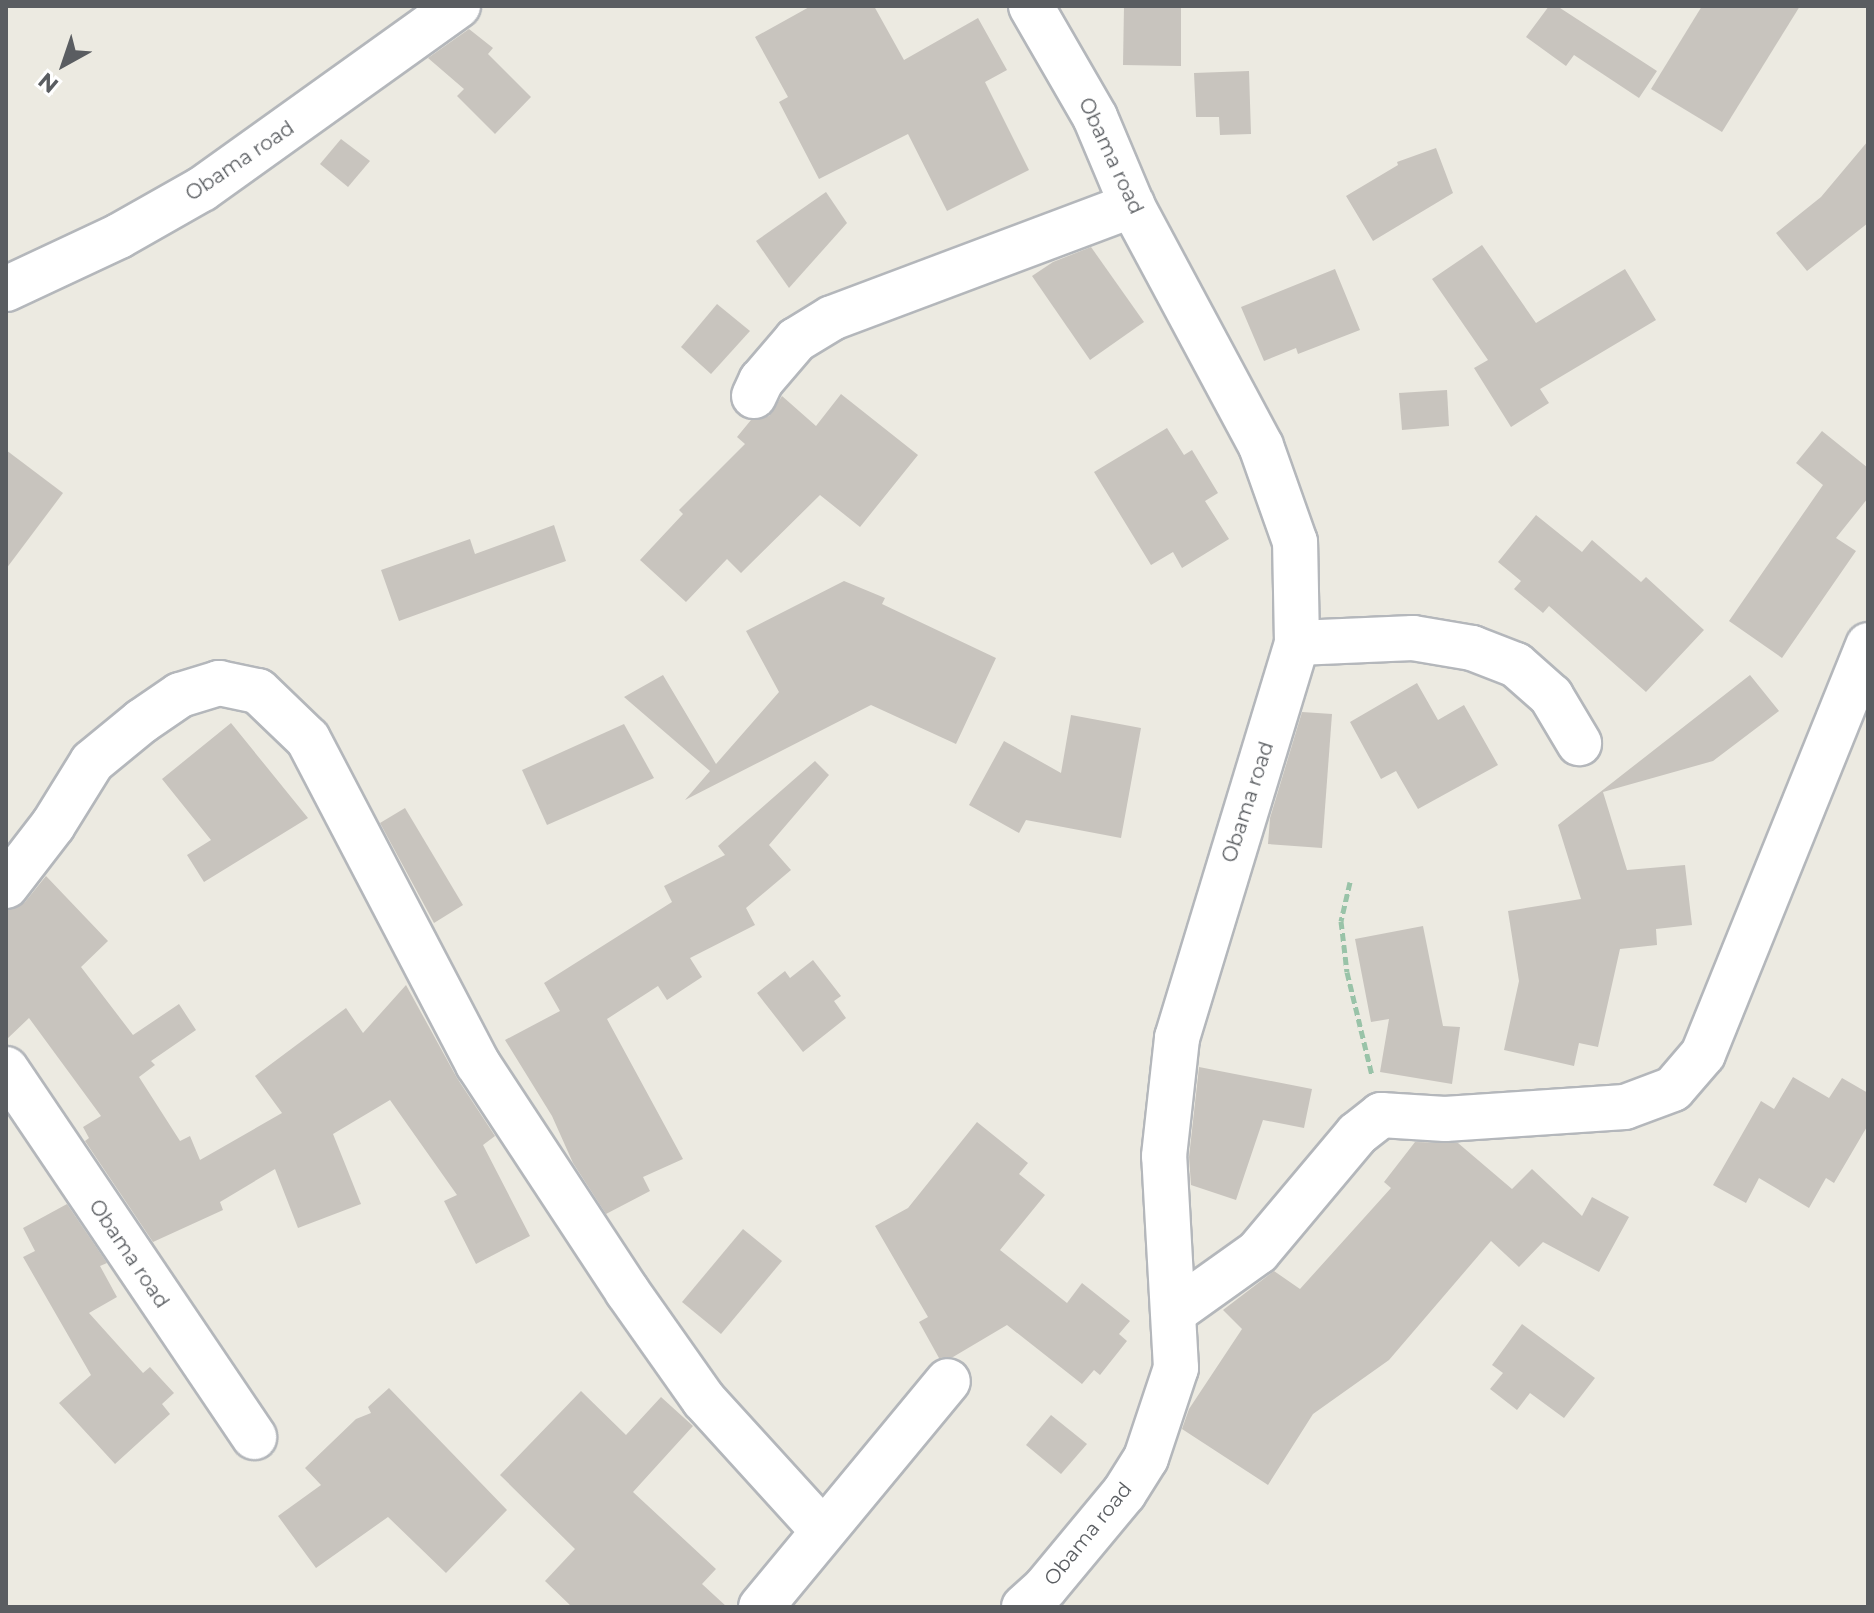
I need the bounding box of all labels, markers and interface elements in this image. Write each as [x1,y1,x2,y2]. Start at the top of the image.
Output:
north arrow [24,24,104,104]
text: N [33,67,64,99]
street label: Obama road [1074,94,1148,218]
street label: Obama road [181,116,299,206]
street label: Obama road [1217,738,1279,866]
street label: Obama road [84,1195,174,1313]
street label: Obama road [1039,1478,1137,1590]

